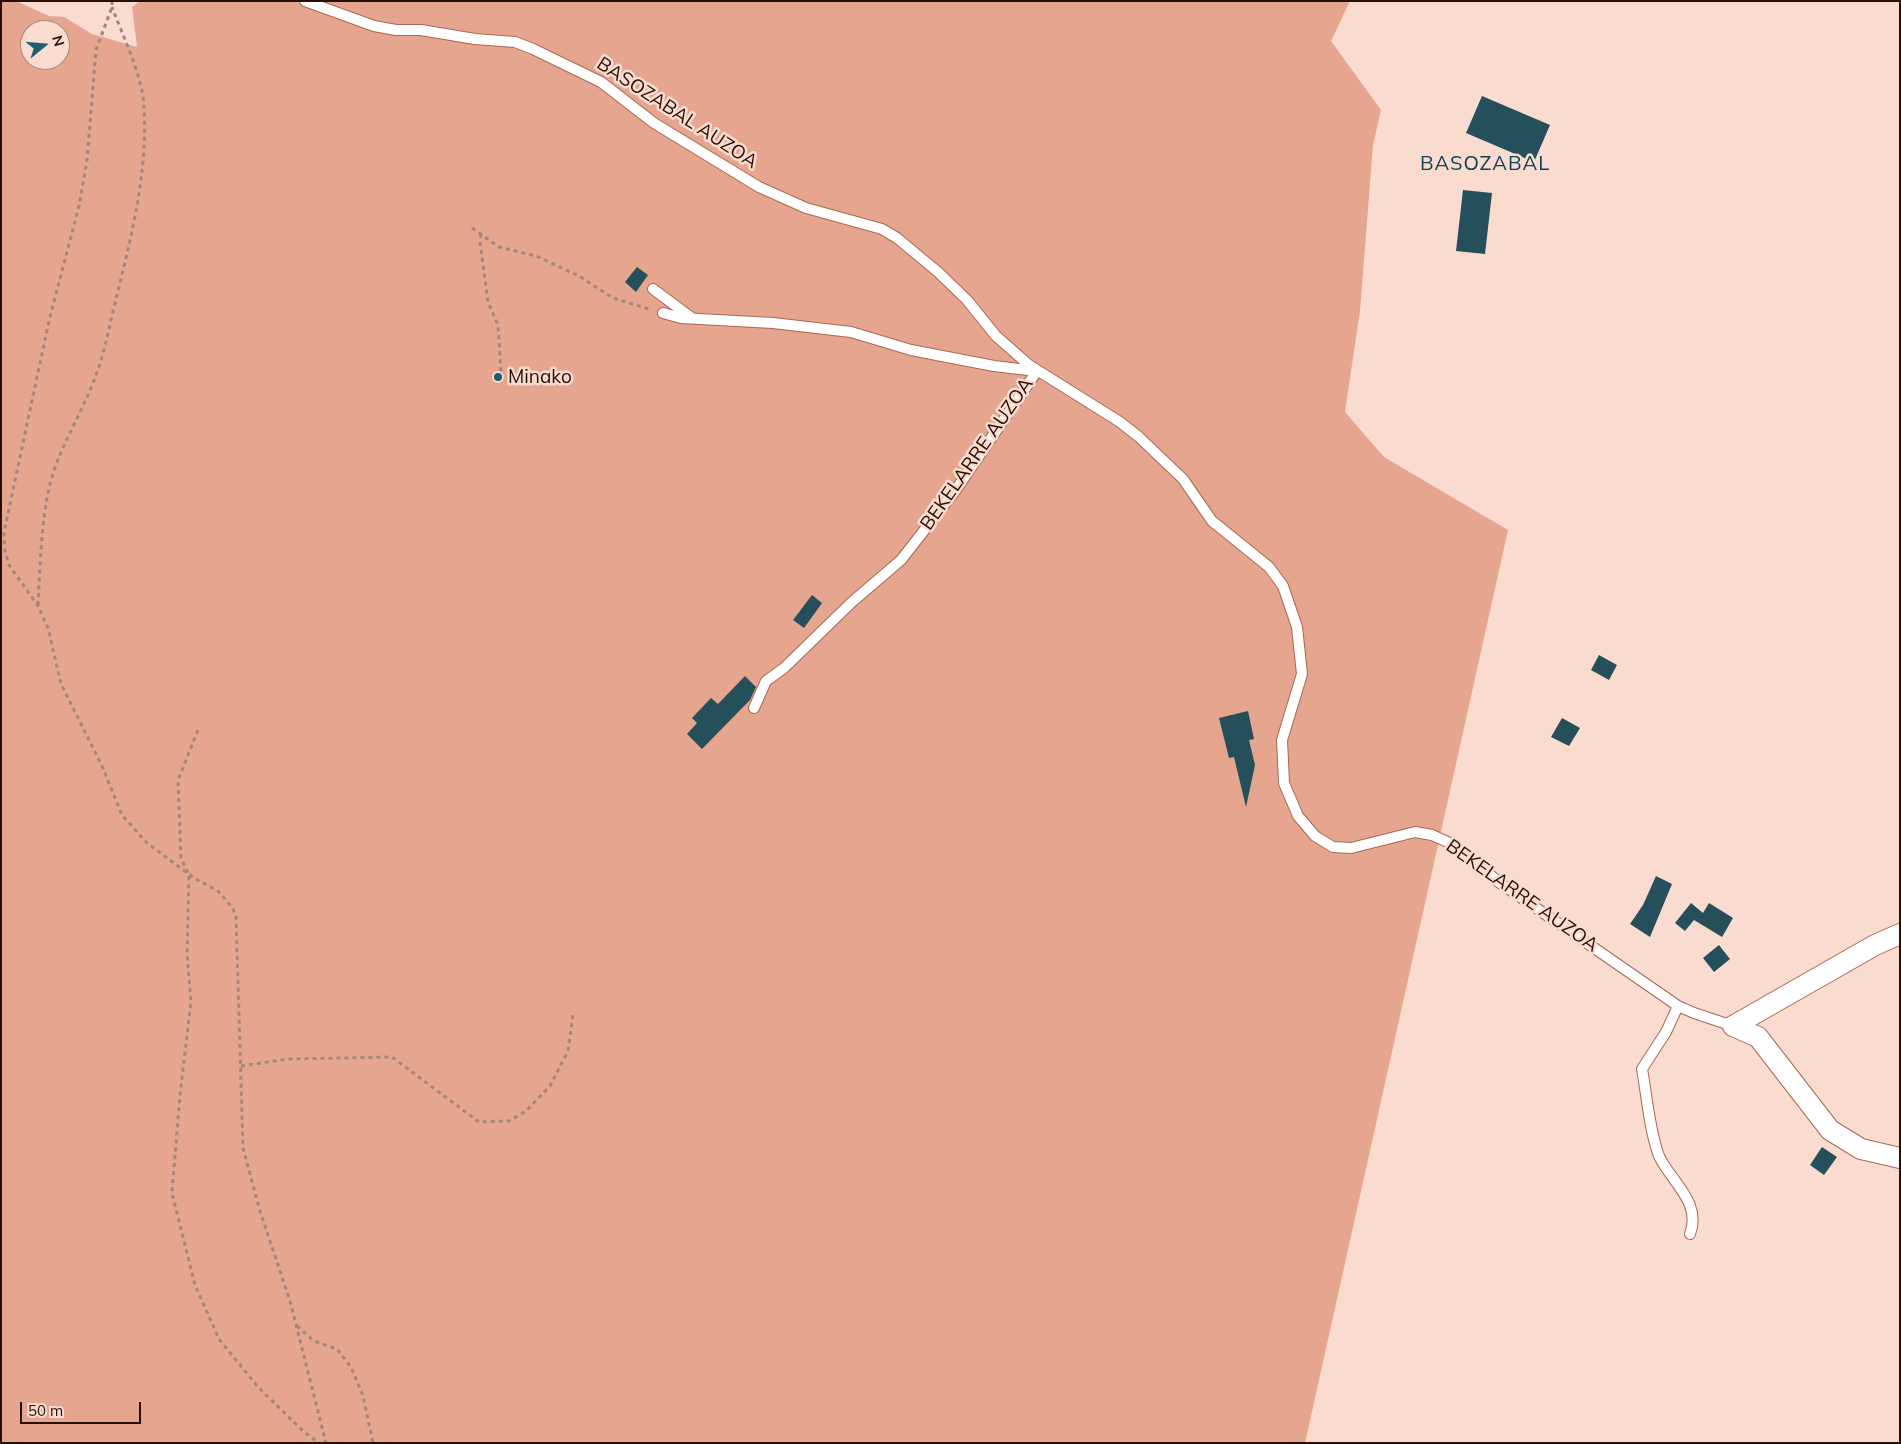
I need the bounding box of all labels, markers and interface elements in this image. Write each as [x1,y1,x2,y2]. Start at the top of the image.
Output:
north arrow [20,20,70,70]
text: N [48,33,69,49]
street label: BASOZABAL AUZOA [592,52,762,174]
district label: BASOZABAL [1419,152,1551,176]
place label: Minako [508,366,572,388]
marker: Minako [492,371,504,383]
street label: BEKELARRE AUZOA [916,373,1038,535]
street label: BEKELARRE AUZOA [1441,835,1603,957]
scale bar [22,1392,144,1424]
text: 50 m [28,1401,63,1420]

